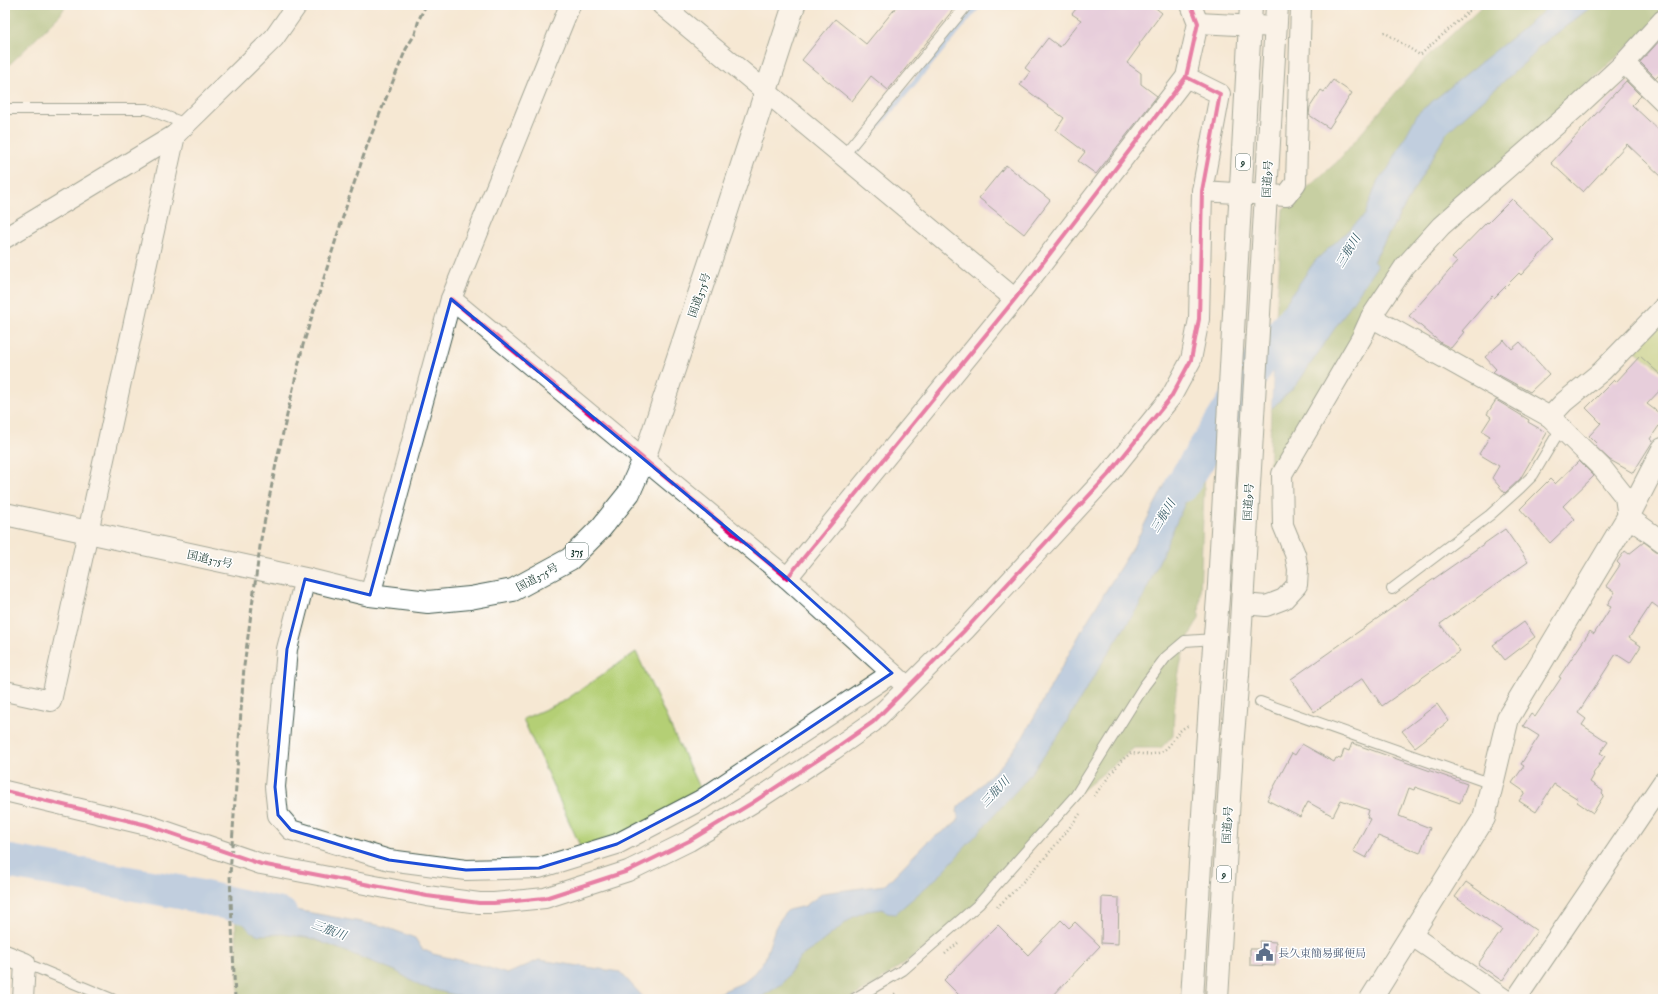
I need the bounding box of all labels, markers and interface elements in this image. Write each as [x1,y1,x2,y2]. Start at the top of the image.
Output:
road number: 9 [1236,154,1250,170]
street label: 国道9号 [1260,160,1276,198]
water label: 三瓶川 [1333,230,1365,271]
street label: 国道375号 [686,271,714,319]
street label: 国道9号 [1241,483,1257,521]
water label: 三瓶川 [1148,495,1180,536]
road number: 375 [566,543,588,559]
street label: 国道375号 [186,548,234,572]
street label: 国道375号 [514,561,561,595]
water label: 三瓶川 [978,773,1014,811]
street label: 国道9号 [1220,806,1236,844]
road number: 9 [1217,866,1231,882]
water label: 三瓶川 [309,917,350,944]
public building icon: 長久東簡易郵便局 [1255,943,1275,963]
place label: 長久東簡易郵便局 [1278,947,1366,961]

